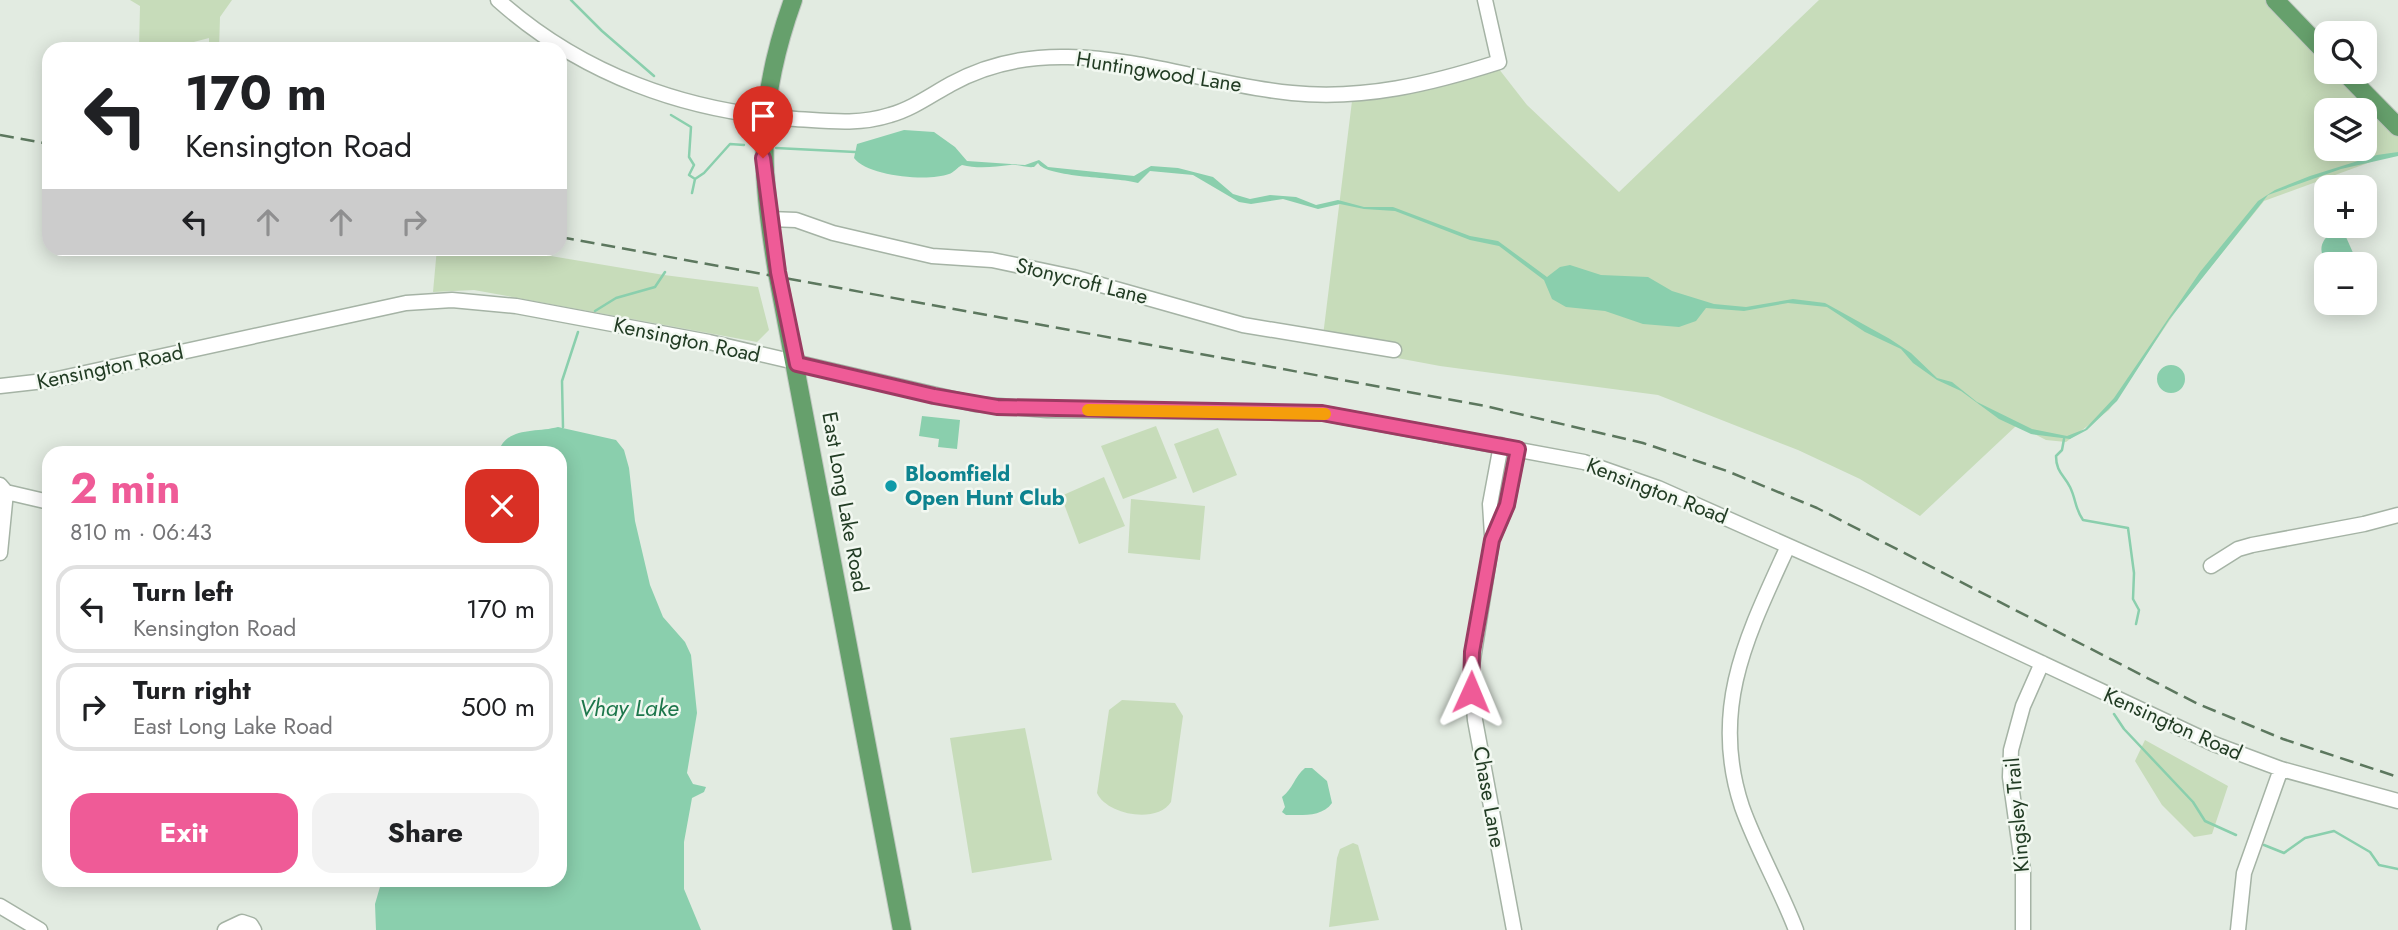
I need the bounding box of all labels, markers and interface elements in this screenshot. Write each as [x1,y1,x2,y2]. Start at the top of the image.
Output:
map controls [2314,21,2377,315]
button: search [2314,21,2377,84]
street label: Huntingwood Lane [1074,44,1244,100]
text: 170 m [185,58,327,128]
icon: left [70,70,161,161]
pin [733,86,793,158]
icon: arrive [744,97,782,135]
button: layers [2314,98,2377,161]
text: Kensington Road [185,123,412,169]
button: + [2314,175,2377,238]
icon: left [176,203,214,241]
icon: ahead [249,203,287,241]
icon: ahead [322,203,360,241]
icon: right [395,203,433,241]
street label: Stonycroft Lane [1013,250,1151,312]
button: − [2314,252,2377,315]
street label: Kensington Road [611,310,763,370]
street label: Kensington Road [34,337,186,397]
street label: East Long Lake Road [814,410,876,594]
street label: Kensington Road [1582,450,1732,532]
text: 2 min [70,458,180,519]
place label: Bloomfield Open Hunt Club [905,459,1065,513]
button: close [465,469,539,543]
marker: Bloomfield Open Hunt Club [883,478,899,494]
text: 810 m · 06:43 [70,515,212,549]
text: Turn left [133,573,233,611]
icon: left [74,590,112,628]
text: 170 m [466,590,535,628]
text: Kensington Road [133,611,296,645]
position arrow [1434,655,1508,729]
text: Turn right [133,671,251,709]
street label: Kensington Road [2099,680,2247,768]
icon: right [74,688,112,726]
text: 500 m [461,688,535,726]
water label: Vhay Lake [579,691,679,725]
text: East Long Lake Road [133,709,333,743]
street label: Chase Lane [1465,744,1513,850]
street label: Kingsley Trail [1997,756,2037,874]
button: Exit [70,793,298,873]
button: Share [312,793,539,873]

